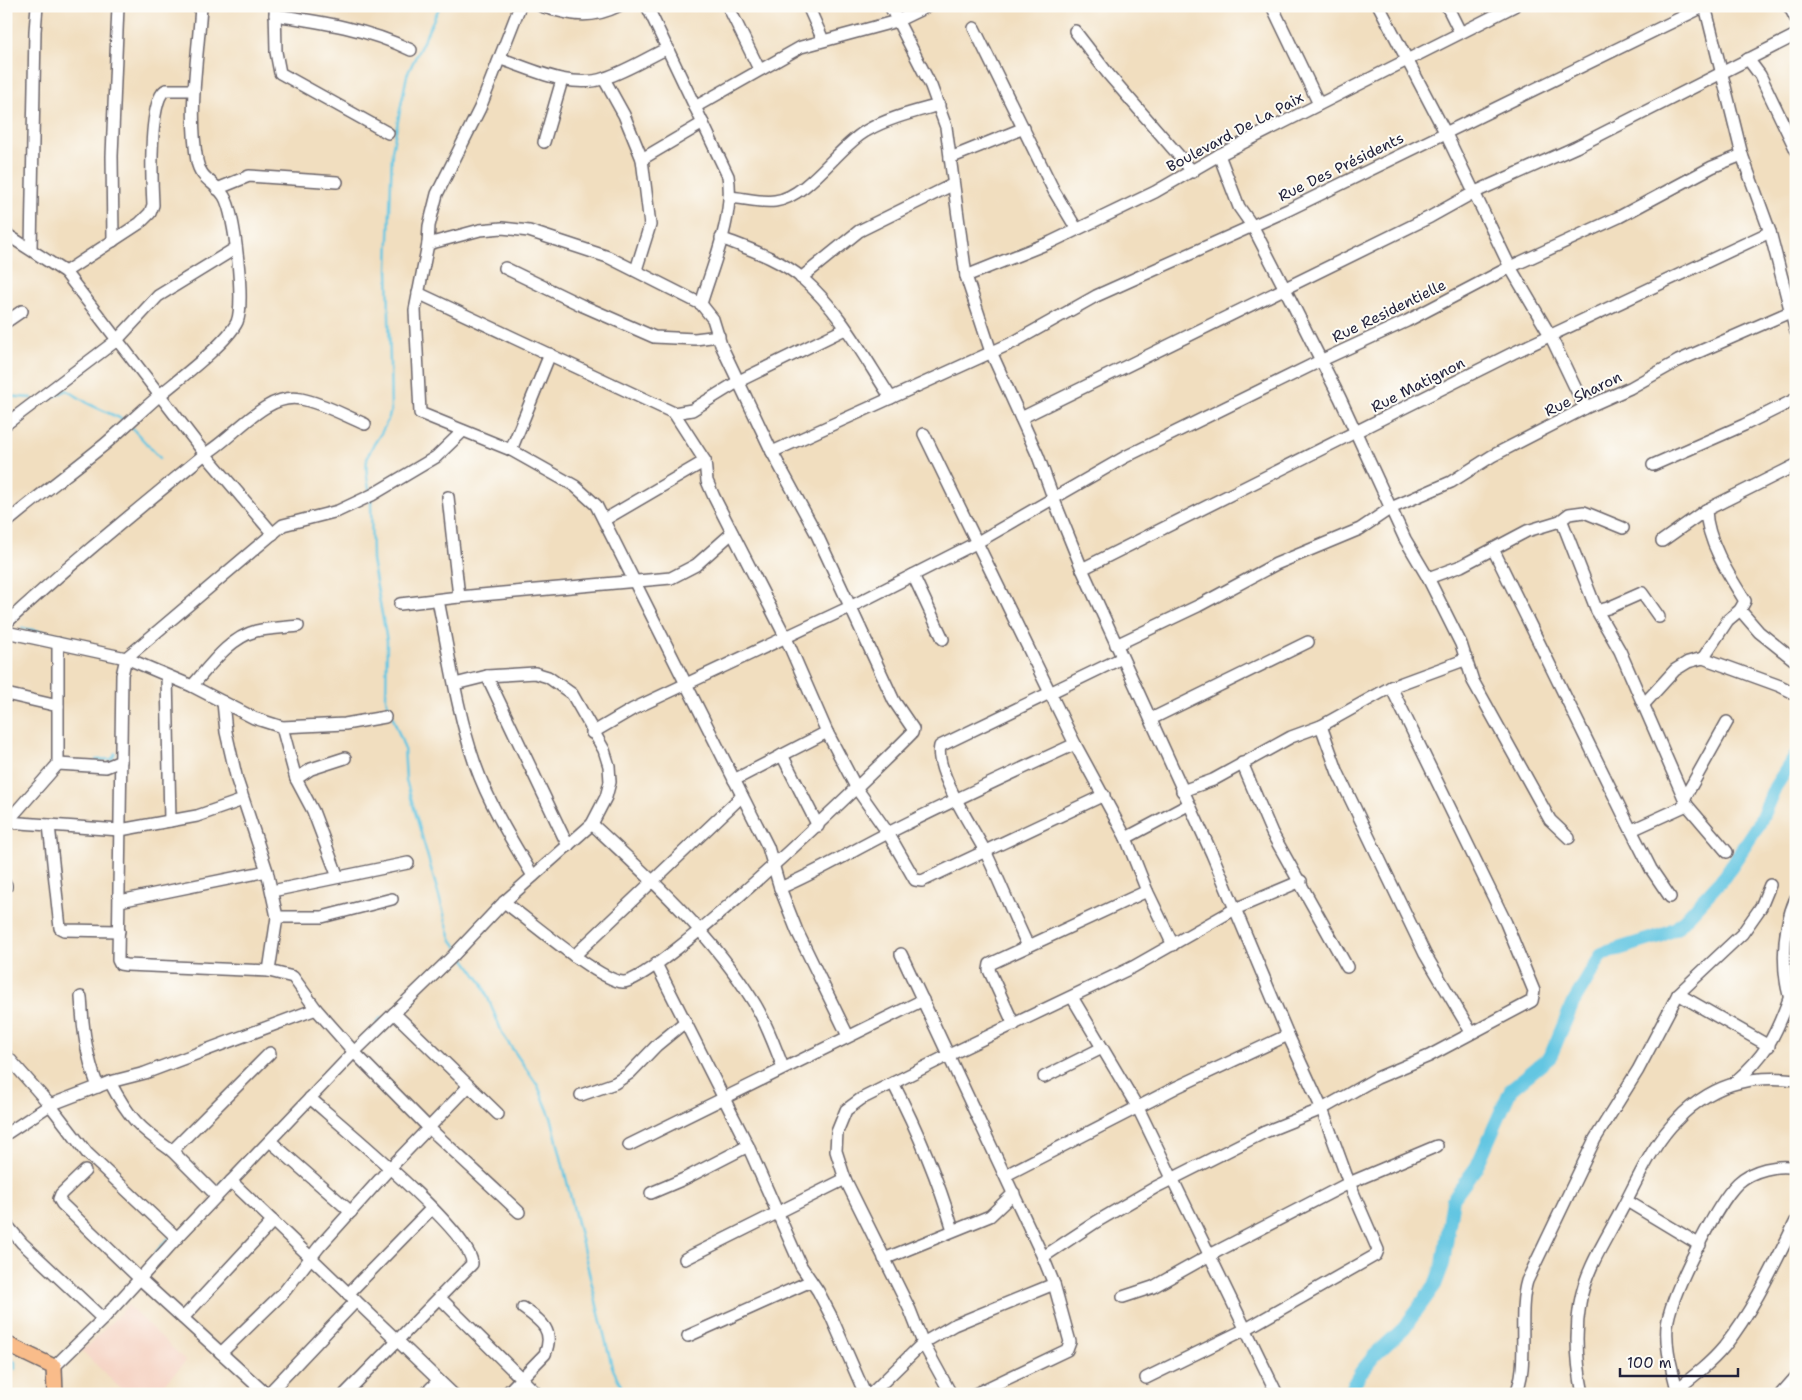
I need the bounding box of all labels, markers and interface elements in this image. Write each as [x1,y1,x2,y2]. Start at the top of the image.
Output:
street label: Boulevard De La Paix [1163,87,1307,177]
street label: Rue Des Présidents [1275,128,1407,206]
street label: Rue Residentielle [1329,275,1449,347]
street label: Rue Matignon [1368,353,1468,417]
street label: Rue Sharon [1541,367,1625,421]
scale bar [1620,1345,1737,1377]
text: 100 m [1627,1353,1672,1373]

